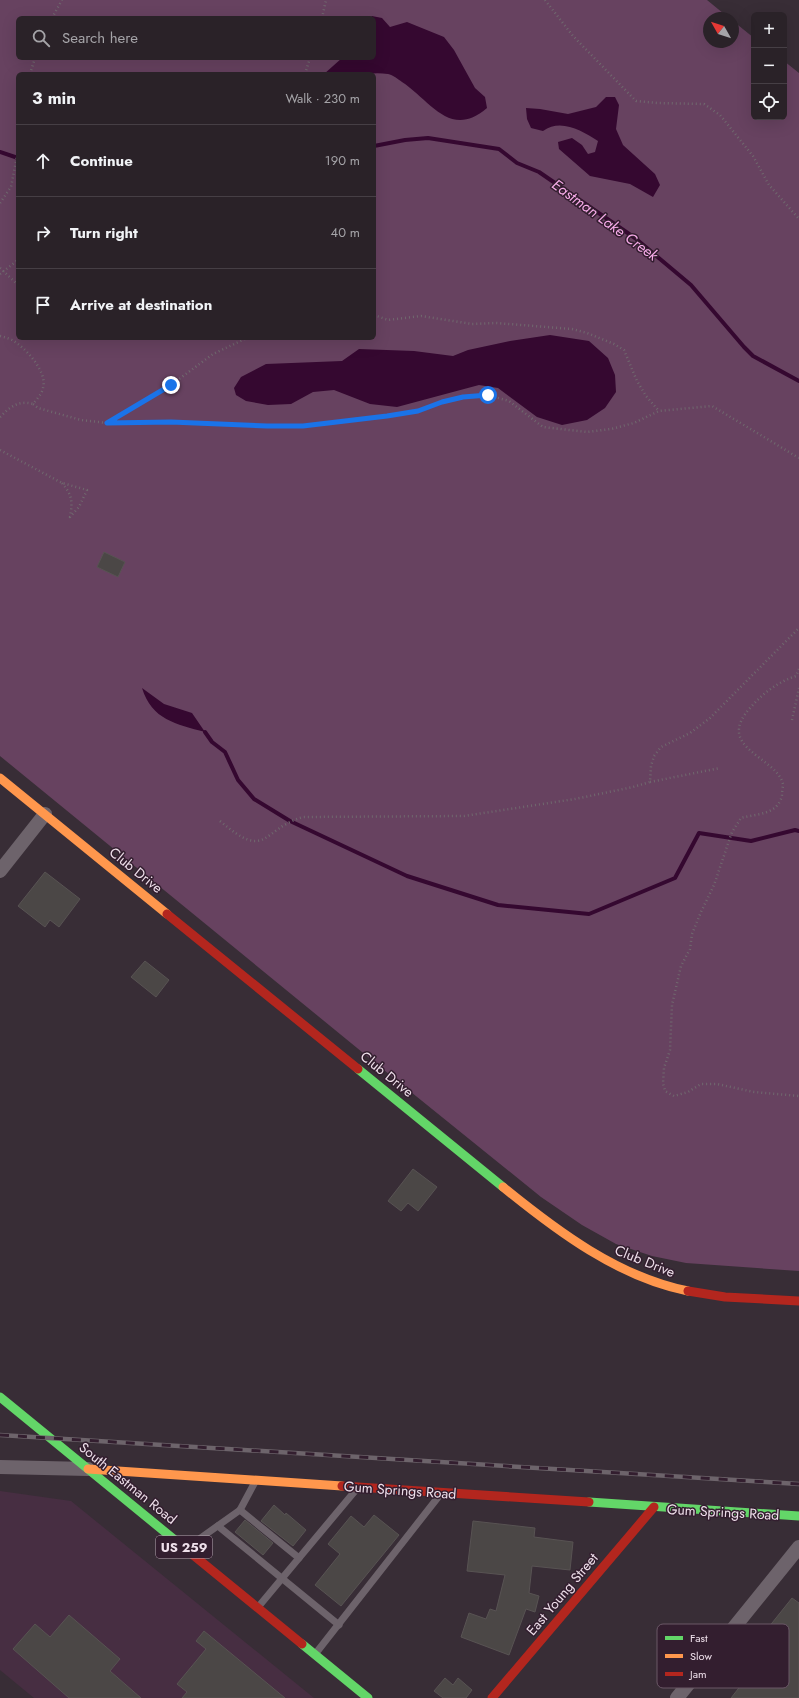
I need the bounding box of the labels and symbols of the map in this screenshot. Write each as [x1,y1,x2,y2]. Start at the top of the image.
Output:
north arrow [703,12,739,48]
water label: Eastman Lake Creek [547,174,663,266]
route end [162,376,180,394]
route start [479,386,497,404]
street label: Club Drive [105,842,167,898]
street label: Club Drive [356,1046,418,1102]
street label: Club Drive [612,1240,678,1282]
street label: South Eastman Road [75,1437,181,1529]
street label: Gum Springs Road [343,1476,457,1504]
street label: Gum Springs Road [666,1499,780,1525]
road number: US 259 [156,1536,212,1558]
street label: East Young Street [522,1548,603,1640]
legend [657,1624,789,1688]
text: Fast [690,1630,708,1646]
text: Slow [690,1648,712,1664]
text: Jam [688,1666,707,1682]

